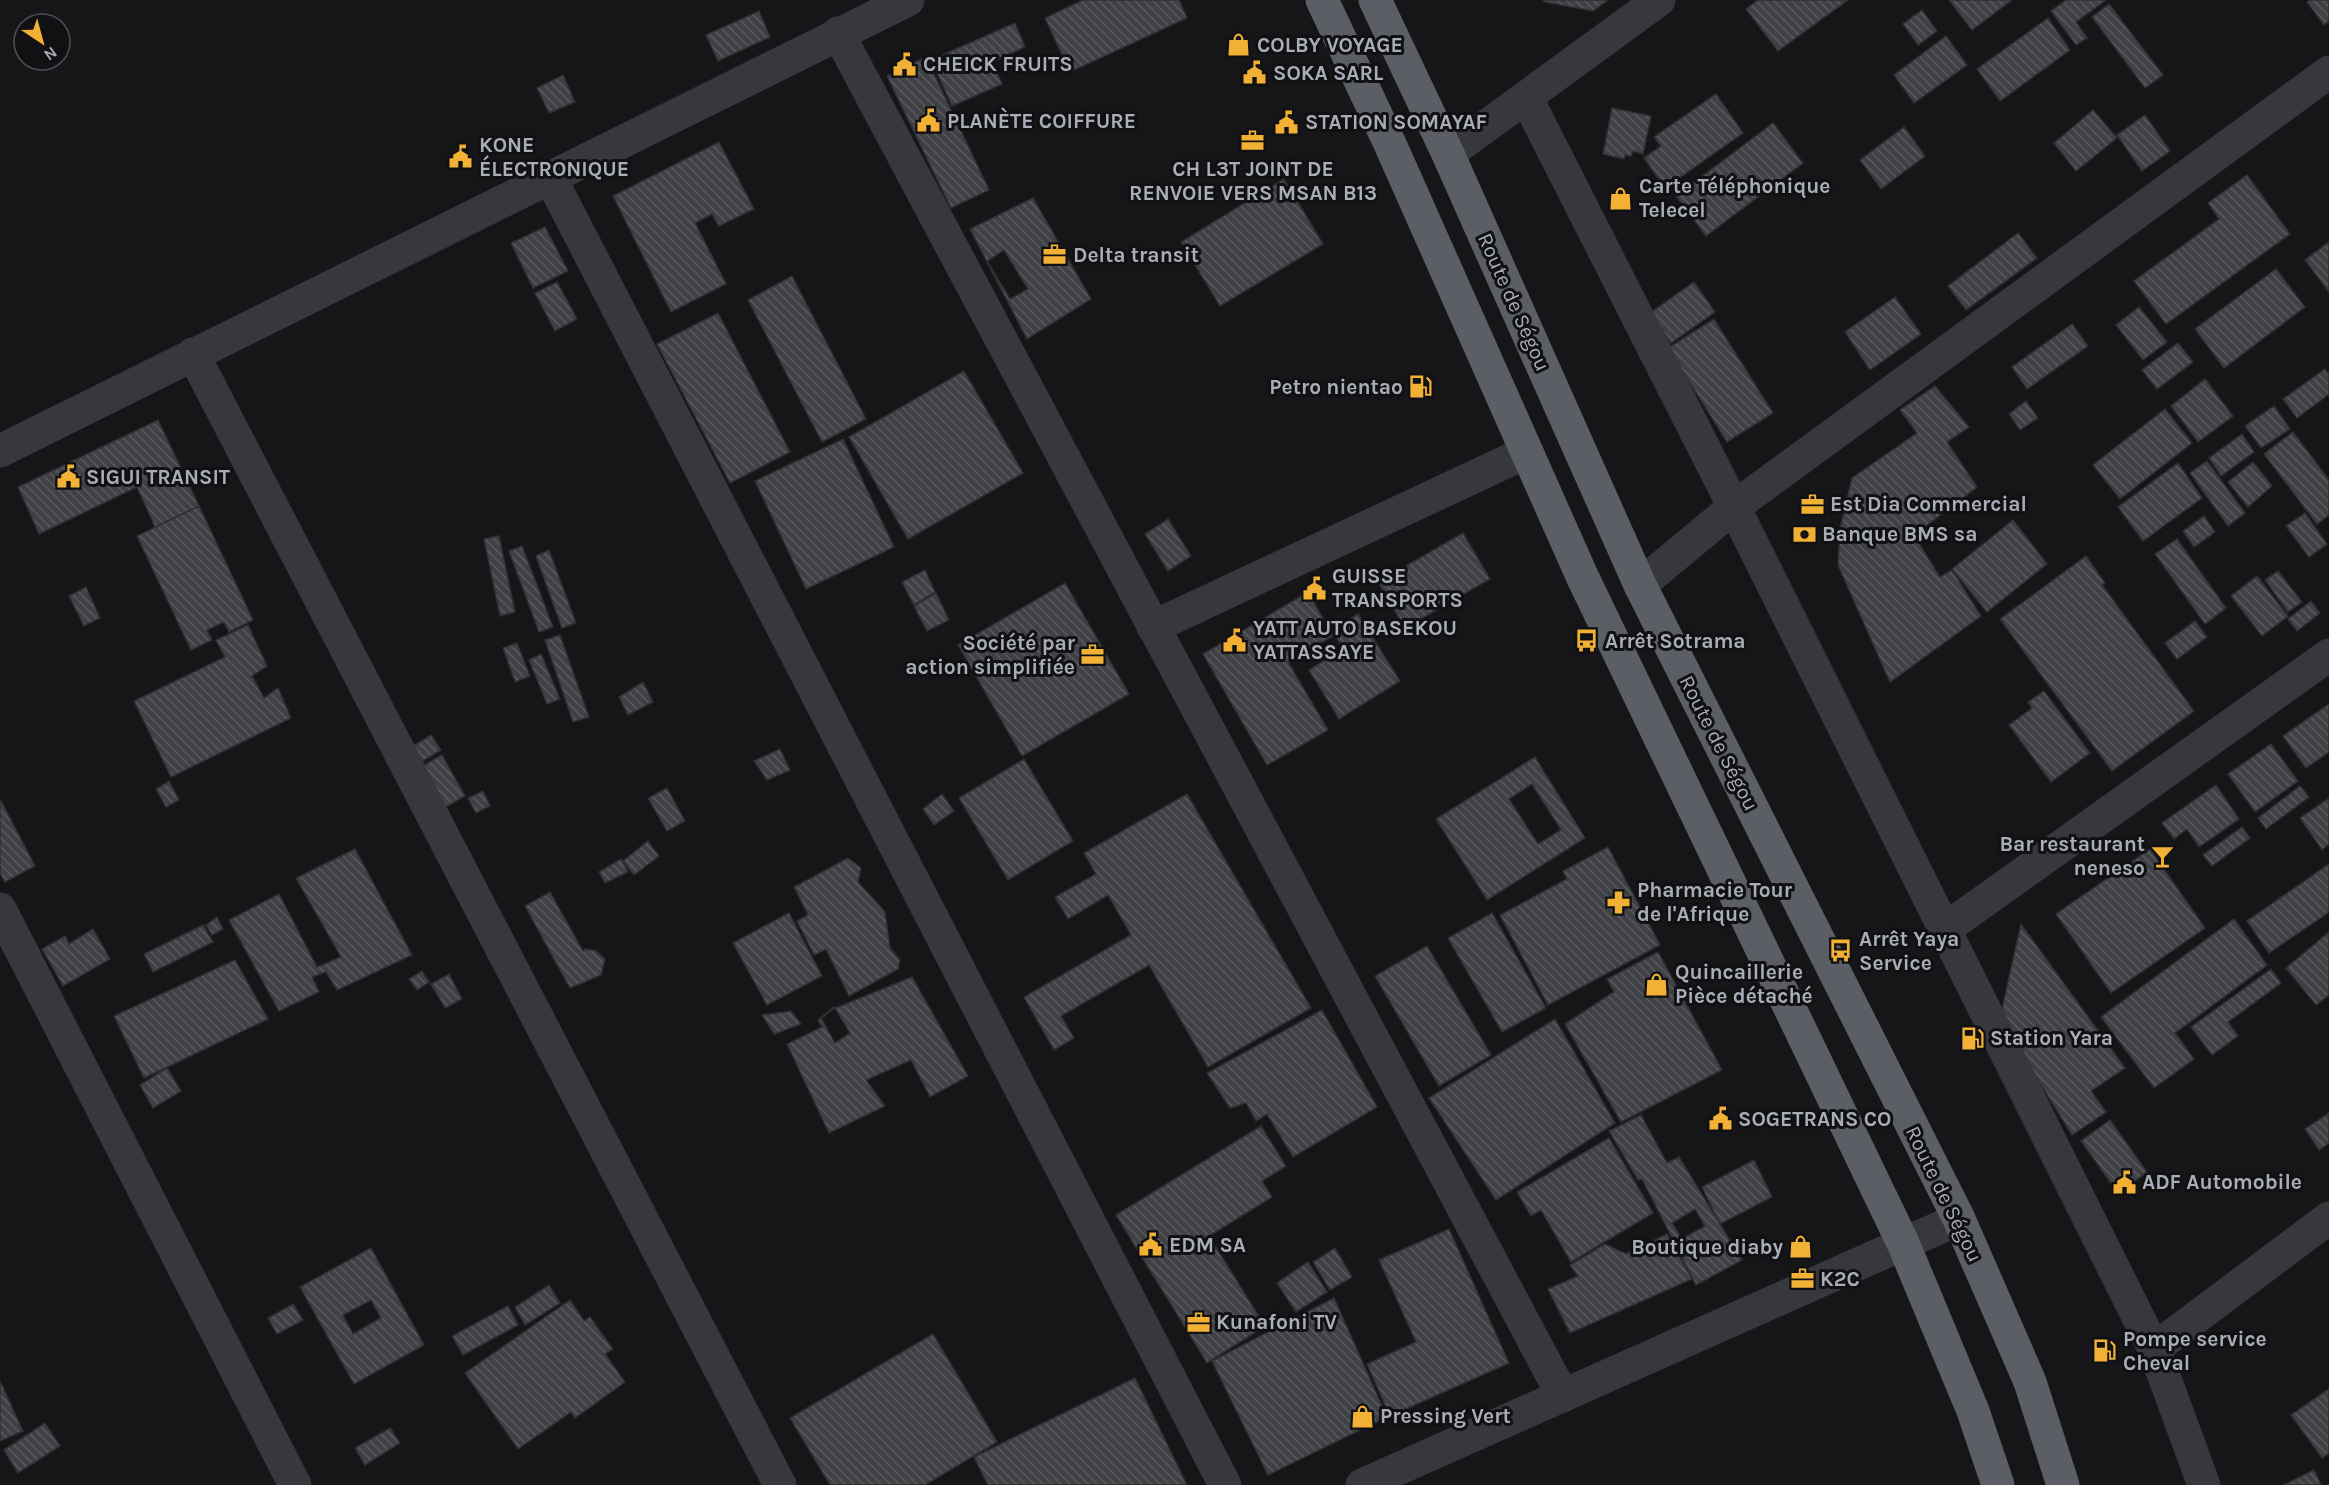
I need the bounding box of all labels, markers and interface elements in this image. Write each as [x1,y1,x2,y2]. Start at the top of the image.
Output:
north arrow [12,12,72,72]
shop icon: COLBY VOYAGE [1226,32,1252,58]
place label: COLBY VOYAGE [1257,33,1403,57]
text: N [40,43,61,65]
public building icon: CHEICK FRUITS [892,51,918,77]
place label: CHEICK FRUITS [923,52,1073,76]
public building icon: SOKA SARL [1242,60,1268,86]
place label: SOKA SARL [1273,61,1384,85]
place label: PLANÈTE COIFFURE [947,107,1136,133]
public building icon: PLANÈTE COIFFURE [916,108,942,134]
public building icon: STATION SOMAYAF [1274,109,1300,135]
place label: STATION SOMAYAF [1305,110,1487,134]
office icon: CH L3T JOINT DE RENVOIE VERS MSAN B13 [1240,128,1266,154]
place label: KONE ÉLECTRONIQUE [479,133,629,181]
public building icon: KONE ÉLECTRONIQUE [448,144,474,170]
place label: CH L3T JOINT DE RENVOIE VERS MSAN B13 [1129,157,1377,205]
place label: Carte Téléphonique Telecel [1639,174,1831,222]
shop icon: Carte Téléphonique Telecel [1608,185,1634,211]
street label: Route de Ségou [1473,229,1555,375]
office icon: Delta transit [1042,242,1068,268]
place label: Delta transit [1073,243,1199,267]
fuel station icon: Petro nientao [1408,374,1434,400]
place label: Petro nientao [1269,375,1403,399]
public building icon: SIGUI TRANSIT [55,464,81,490]
place label: SIGUI TRANSIT [86,465,231,489]
office icon: Est Dia Commercial [1799,491,1825,517]
place label: Est Dia Commercial [1830,492,2027,516]
bank icon: Banque BMS sa [1791,521,1817,547]
place label: Banque BMS sa [1822,522,1977,547]
place label: GUISSE TRANSPORTS [1332,564,1463,612]
public building icon: GUISSE TRANSPORTS [1301,575,1327,601]
place label: YATT AUTO BASEKOU YATTASSAYE [1253,616,1457,664]
public building icon: YATT AUTO BASEKOU YATTASSAYE [1222,627,1248,653]
bus stop icon: Arrêt Sotrama [1574,628,1600,654]
place label: Arrêt Sotrama [1605,629,1746,653]
place label: Société par action simplifiée [905,631,1076,679]
office icon: Société par action simplifiée [1080,642,1106,668]
street label: Route de Ségou [1675,671,1763,815]
place label: Bar restaurant neneso [1999,832,2145,880]
bar icon: Bar restaurant neneso [2150,843,2176,869]
place label: Pharmacie Tour de l'Afrique [1637,878,1793,927]
pharmacy icon: Pharmacie Tour de l'Afrique [1606,889,1632,915]
place label: Arrêt Yaya Service [1859,927,1959,975]
bus stop icon: Arrêt Yaya Service [1828,938,1854,964]
place label: Quincaillerie Pièce détaché [1675,960,1813,1008]
shop icon: Quincaillerie Pièce détaché [1644,971,1670,997]
fuel station icon: Station Yara [1959,1025,1985,1051]
place label: Station Yara [1990,1026,2113,1050]
public building icon: SOGETRANS CO [1707,1106,1733,1132]
place label: SOGETRANS CO [1738,1107,1891,1131]
street label: Route de Ségou [1901,1122,1987,1266]
public building icon: ADF Automobile [2111,1169,2137,1195]
place label: ADF Automobile [2142,1170,2302,1194]
public building icon: EDM SA [1138,1232,1164,1258]
place label: EDM SA [1169,1233,1246,1257]
shop icon: Boutique diaby [1788,1234,1814,1260]
place label: Boutique diaby [1631,1235,1783,1260]
office icon: K2C [1789,1266,1815,1292]
place label: K2C [1820,1267,1860,1291]
office icon: Kunafoni TV [1185,1309,1211,1335]
place label: Kunafoni TV [1216,1310,1337,1334]
place label: Pompe service Cheval [2123,1327,2267,1375]
fuel station icon: Pompe service Cheval [2092,1338,2118,1364]
shop icon: Pressing Vert [1349,1403,1375,1429]
place label: Pressing Vert [1380,1404,1511,1428]

